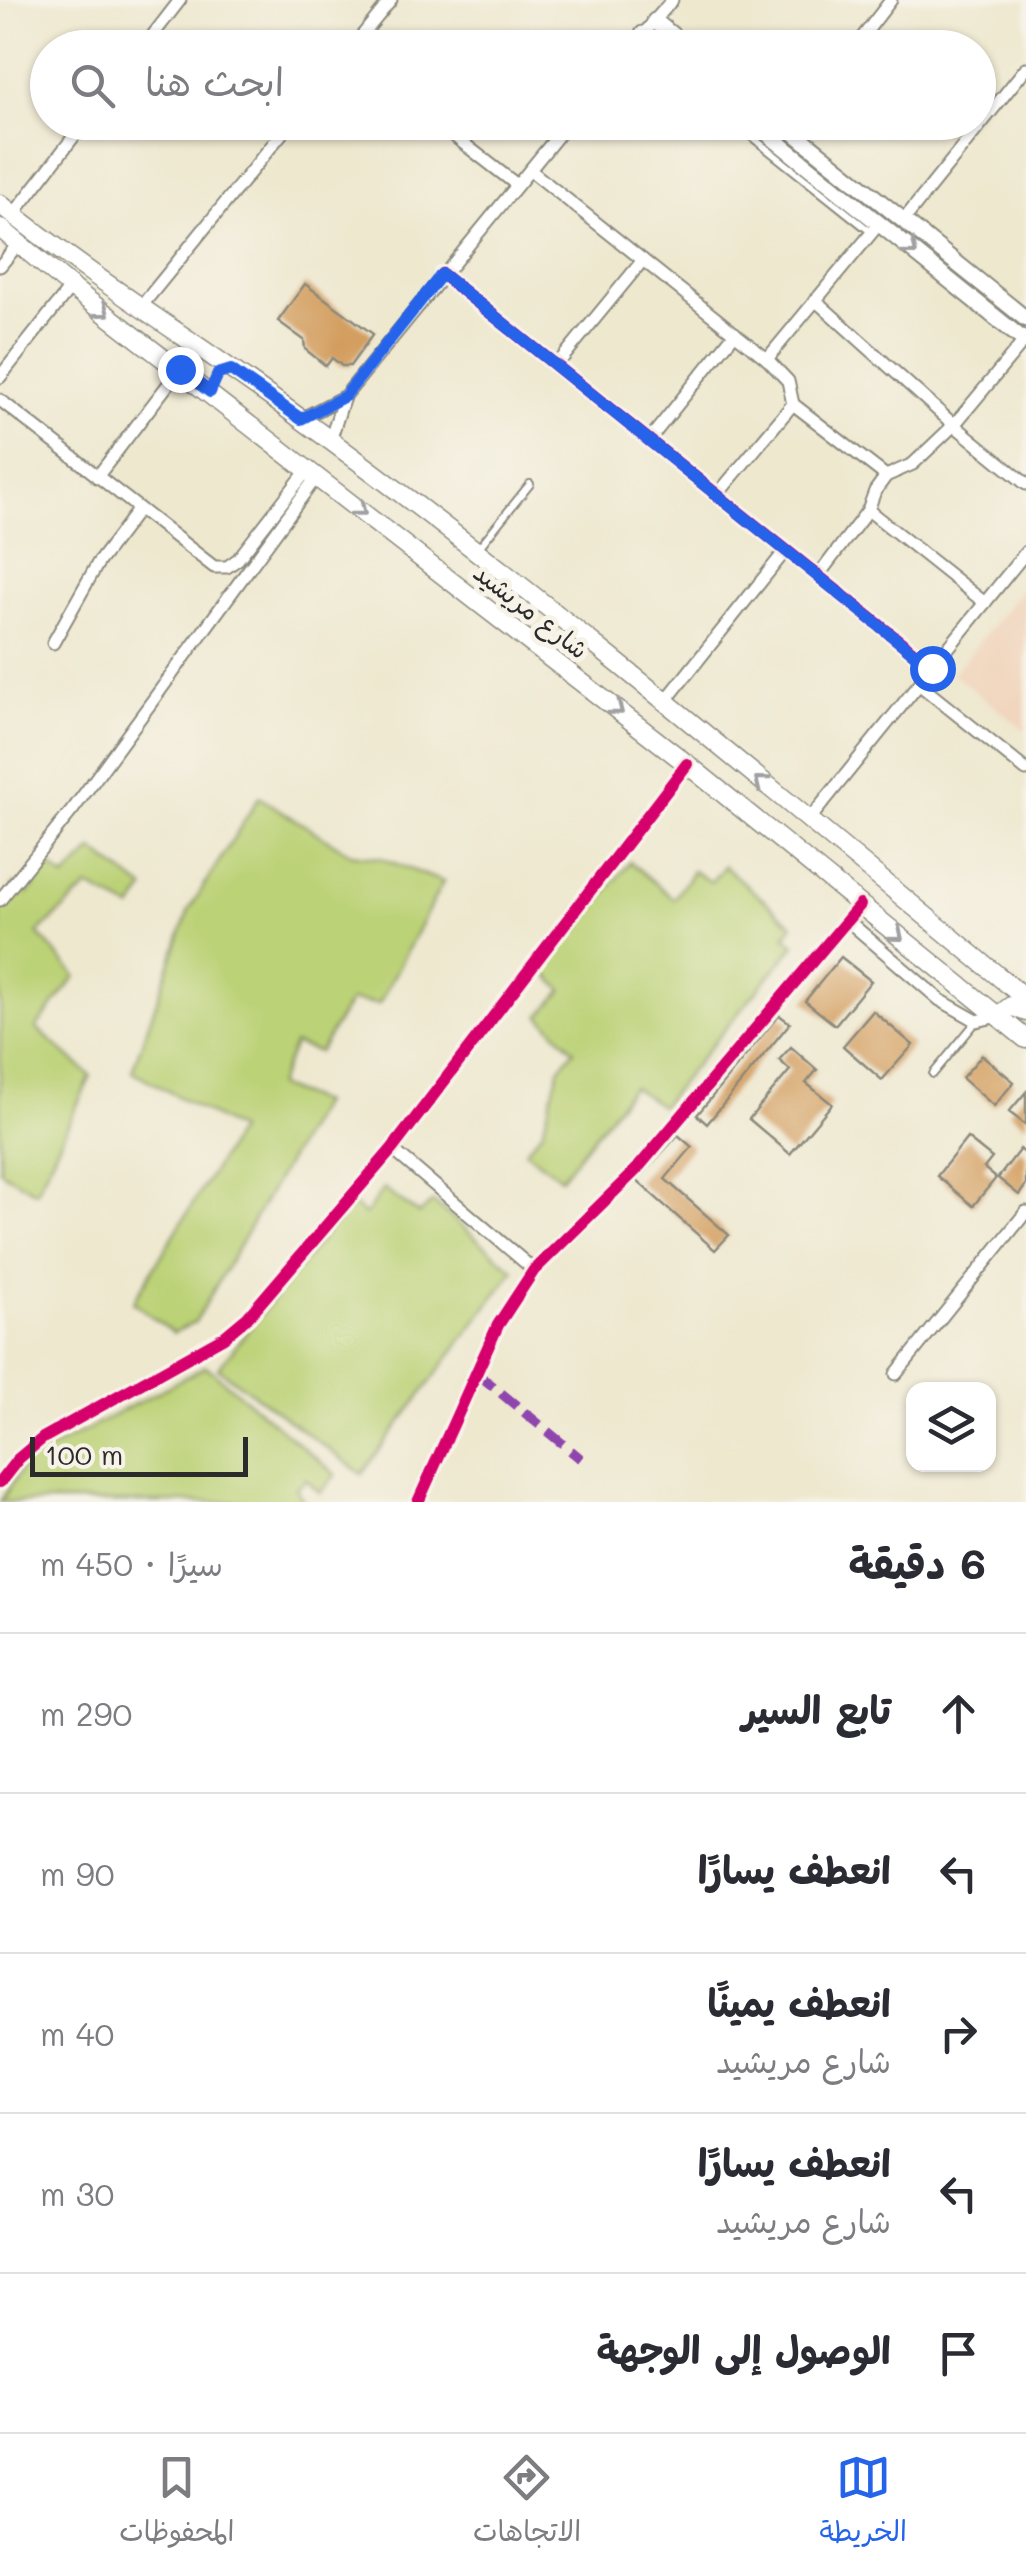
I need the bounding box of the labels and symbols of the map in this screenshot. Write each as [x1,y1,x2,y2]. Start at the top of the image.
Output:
one-way arrow [899,238,917,255]
one-way arrow [92,299,110,317]
route end [158,347,204,393]
one-way arrow [349,498,367,515]
street label: شارع مريشيد [466,556,595,667]
route start [910,646,956,692]
one-way arrow [606,698,624,715]
one-way arrow [755,776,773,794]
one-way arrow [886,923,904,941]
scale bar [30,1432,248,1476]

